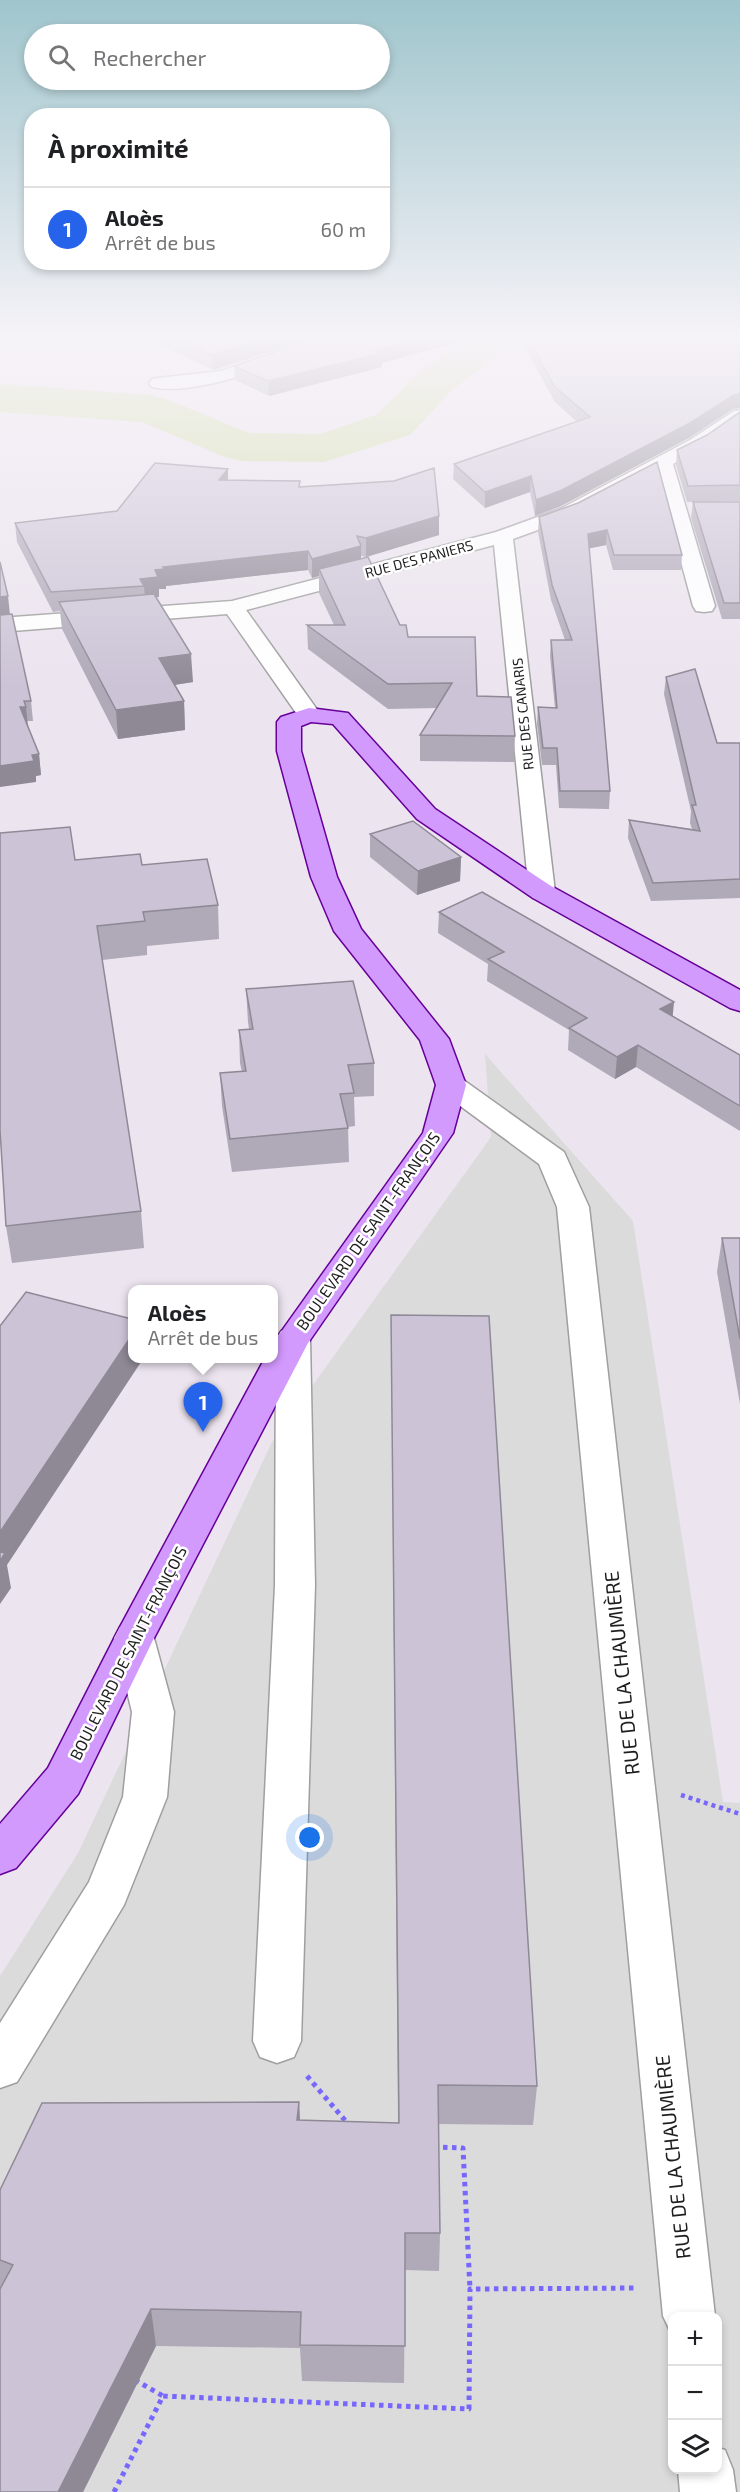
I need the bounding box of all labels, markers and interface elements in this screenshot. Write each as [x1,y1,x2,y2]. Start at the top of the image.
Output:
search box [24,24,390,90]
icon: search [45,41,78,74]
text: Rechercher [93,44,206,70]
text: À proximité [48,132,189,163]
text: Aloès [105,204,164,230]
text: 1 [63,217,72,241]
text: 60 m [321,217,366,241]
text: Arrêt de bus [105,230,216,254]
street label: RUE DES PANIERS [363,536,475,581]
street label: RUE DES CANARIS [508,657,537,771]
street label: BOULEVARD DE SAINT-FRANÇOIS [292,1128,444,1334]
popup [128,1285,278,1363]
text: Aloès [148,1299,206,1325]
text: Arrêt de bus [148,1325,258,1349]
pin: 1 [184,1382,222,1432]
street label: BOULEVARD DE SAINT-FRANÇOIS [65,1543,191,1763]
street label: RUE DE LA CHAUMIÈRE [598,1570,644,1776]
your location [295,1823,324,1852]
street label: RUE DE LA CHAUMIÈRE [649,2054,695,2260]
map controls [668,2312,722,2474]
button: + [668,2312,722,2366]
button: − [668,2366,722,2420]
button: layers [668,2420,722,2474]

